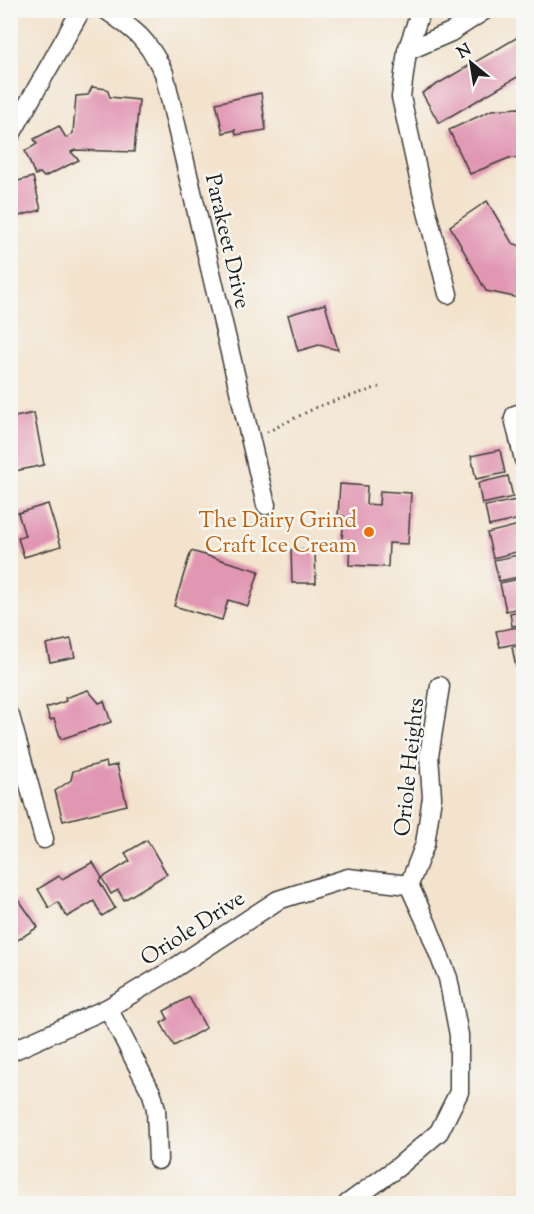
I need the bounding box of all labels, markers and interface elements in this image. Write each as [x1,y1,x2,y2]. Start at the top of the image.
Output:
north arrow [441,33,501,93]
text: N [453,39,476,65]
street label: Parakeet Drive [195,171,257,312]
place label: The Dairy Grind Craft Ice Cream [199,506,357,563]
marker: The Dairy Grind Craft Ice Cream [362,525,376,539]
street label: Oriole Heights [388,696,434,838]
street label: Oriole Drive [135,884,252,975]

